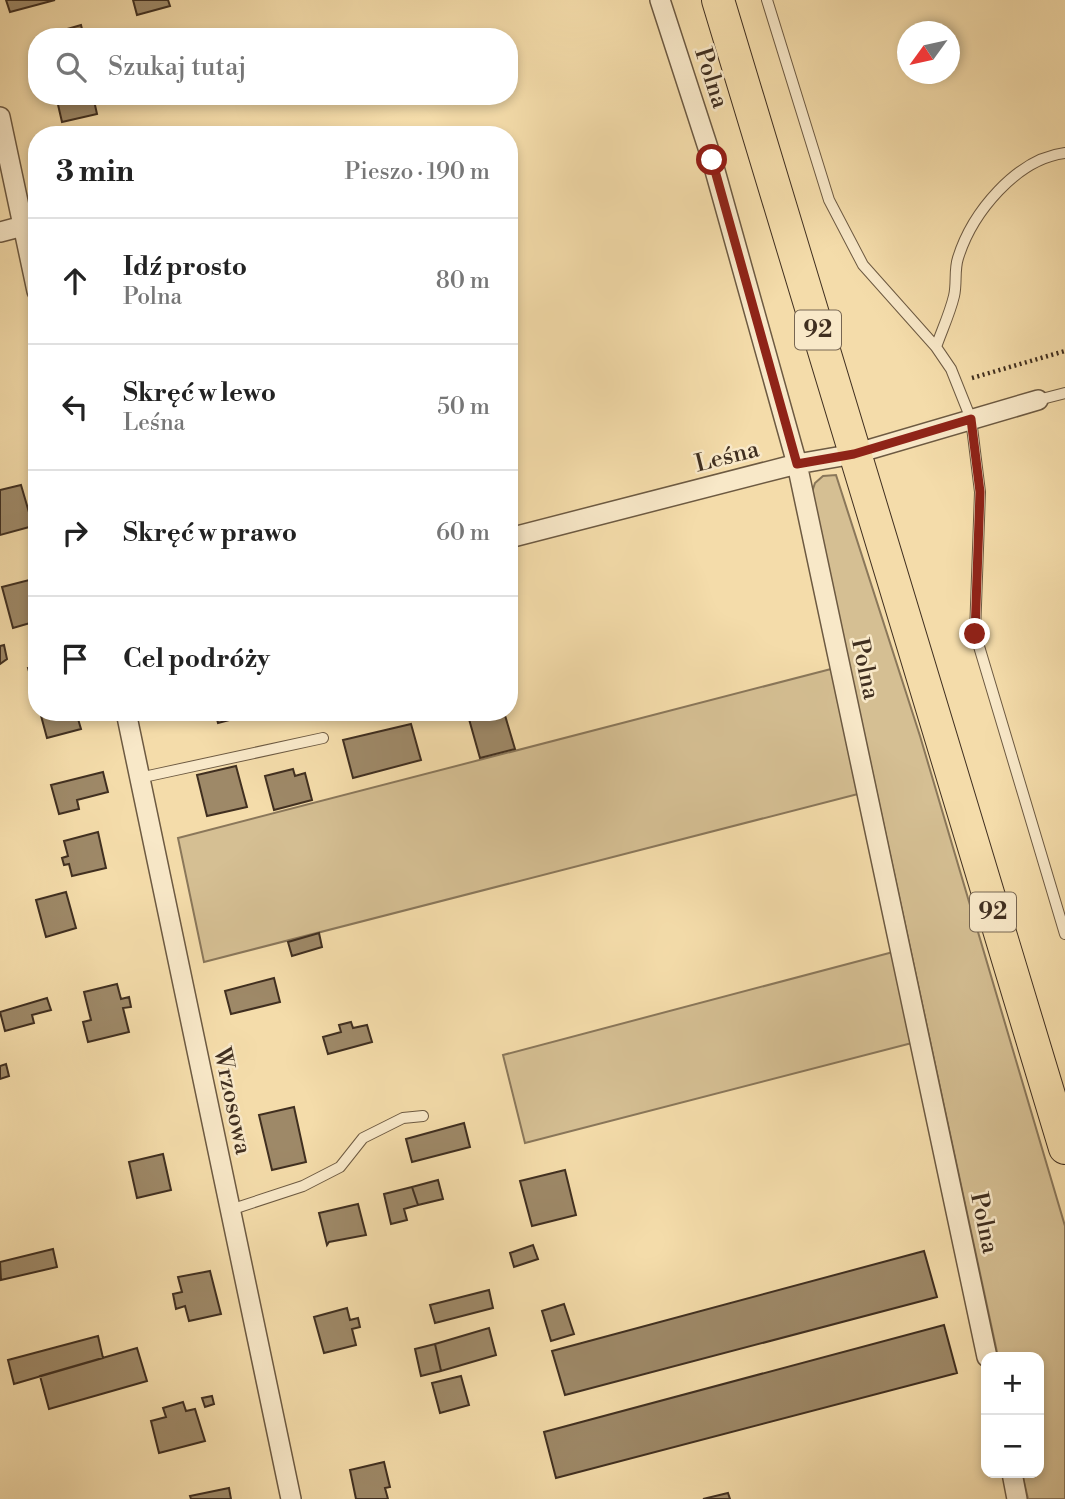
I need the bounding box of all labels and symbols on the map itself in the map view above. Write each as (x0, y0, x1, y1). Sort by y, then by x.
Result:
north arrow (897, 21, 960, 84)
street label: Polna (687, 44, 735, 113)
route start (696, 144, 727, 175)
road number: 92 (795, 310, 841, 350)
street label: Leśna (692, 434, 763, 479)
route end (959, 618, 990, 649)
street label: Polna (844, 636, 886, 703)
road number: 92 (970, 892, 1016, 931)
street label: Wrzosowa (206, 1044, 258, 1158)
street label: Polna (963, 1190, 1005, 1257)

